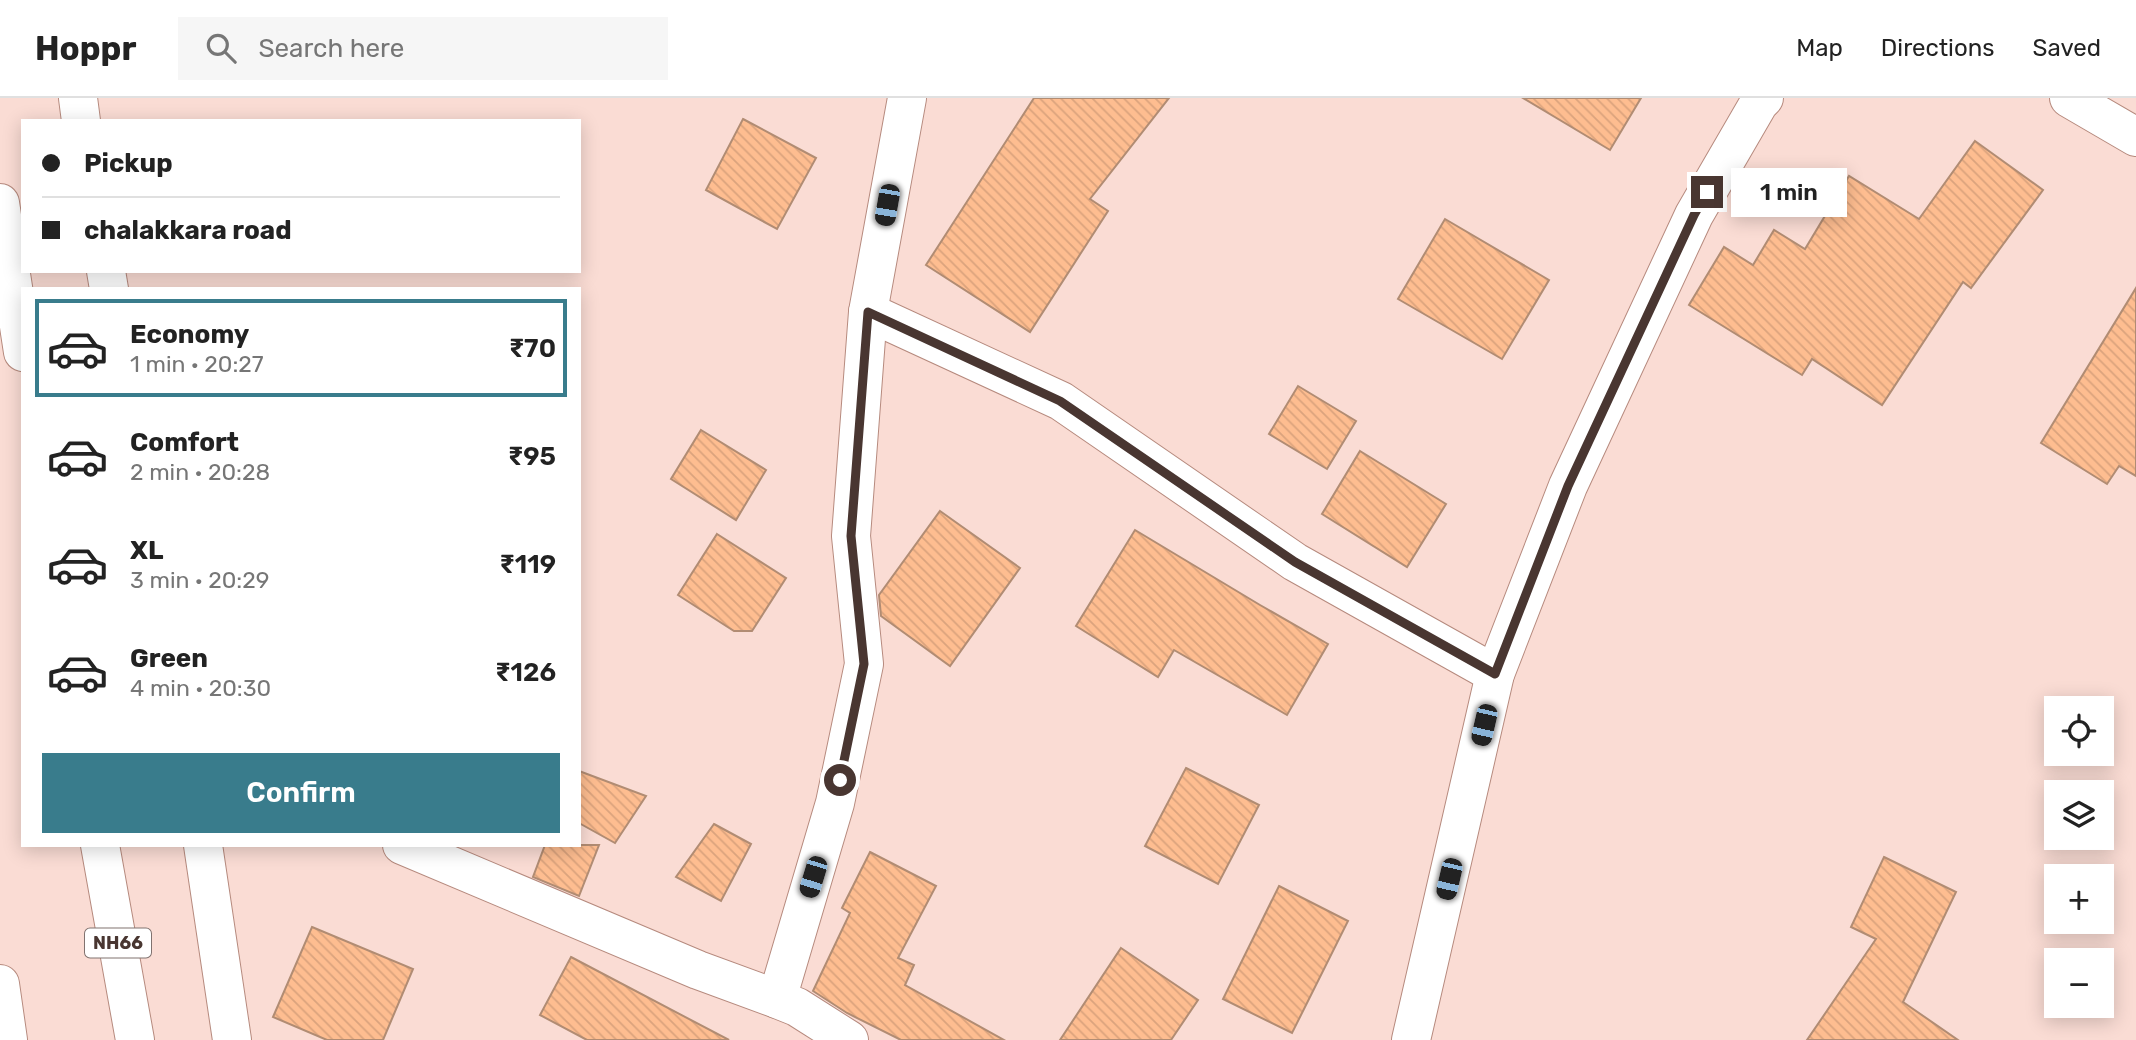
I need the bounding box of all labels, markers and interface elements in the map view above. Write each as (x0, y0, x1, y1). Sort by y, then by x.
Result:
search box (178, 17, 668, 80)
text: Hoppr (35, 29, 136, 68)
icon: search (202, 29, 240, 67)
text: Search here (258, 33, 404, 64)
text: Map (1796, 34, 1843, 62)
text: Directions (1881, 34, 1994, 62)
text: Saved (2032, 34, 2101, 62)
text: Pickup (84, 148, 173, 179)
callout: 1 min (1732, 168, 1847, 217)
route end (1691, 176, 1723, 208)
text: 1 min (1760, 178, 1818, 206)
car (874, 182, 901, 228)
text: chalakkara road (84, 215, 292, 246)
icon: car (46, 317, 109, 380)
text: Economy (130, 319, 249, 350)
text: ₹70 (509, 333, 556, 364)
text: 1 min · 20:27 (130, 350, 264, 378)
icon: car (46, 425, 109, 488)
text: Comfort (130, 427, 239, 458)
text: ₹95 (508, 441, 556, 472)
text: 2 min · 20:28 (130, 458, 270, 486)
icon: car (46, 533, 109, 596)
text: XL (130, 535, 163, 566)
text: ₹119 (499, 549, 556, 580)
text: 3 min · 20:29 (130, 566, 269, 594)
icon: car (46, 641, 109, 704)
text: Green (130, 643, 208, 674)
text: ₹126 (495, 657, 556, 688)
text: 4 min · 20:30 (130, 674, 271, 702)
map controls (2044, 696, 2114, 1018)
button: locate (2044, 696, 2114, 766)
car (1470, 702, 1499, 748)
button: Confirm (42, 753, 560, 833)
route start (824, 764, 856, 796)
button: layers (2044, 780, 2114, 850)
car (797, 854, 830, 900)
car (1435, 856, 1464, 902)
button: + (2044, 864, 2114, 934)
road number: NH66 (85, 928, 151, 958)
button: − (2044, 948, 2114, 1018)

